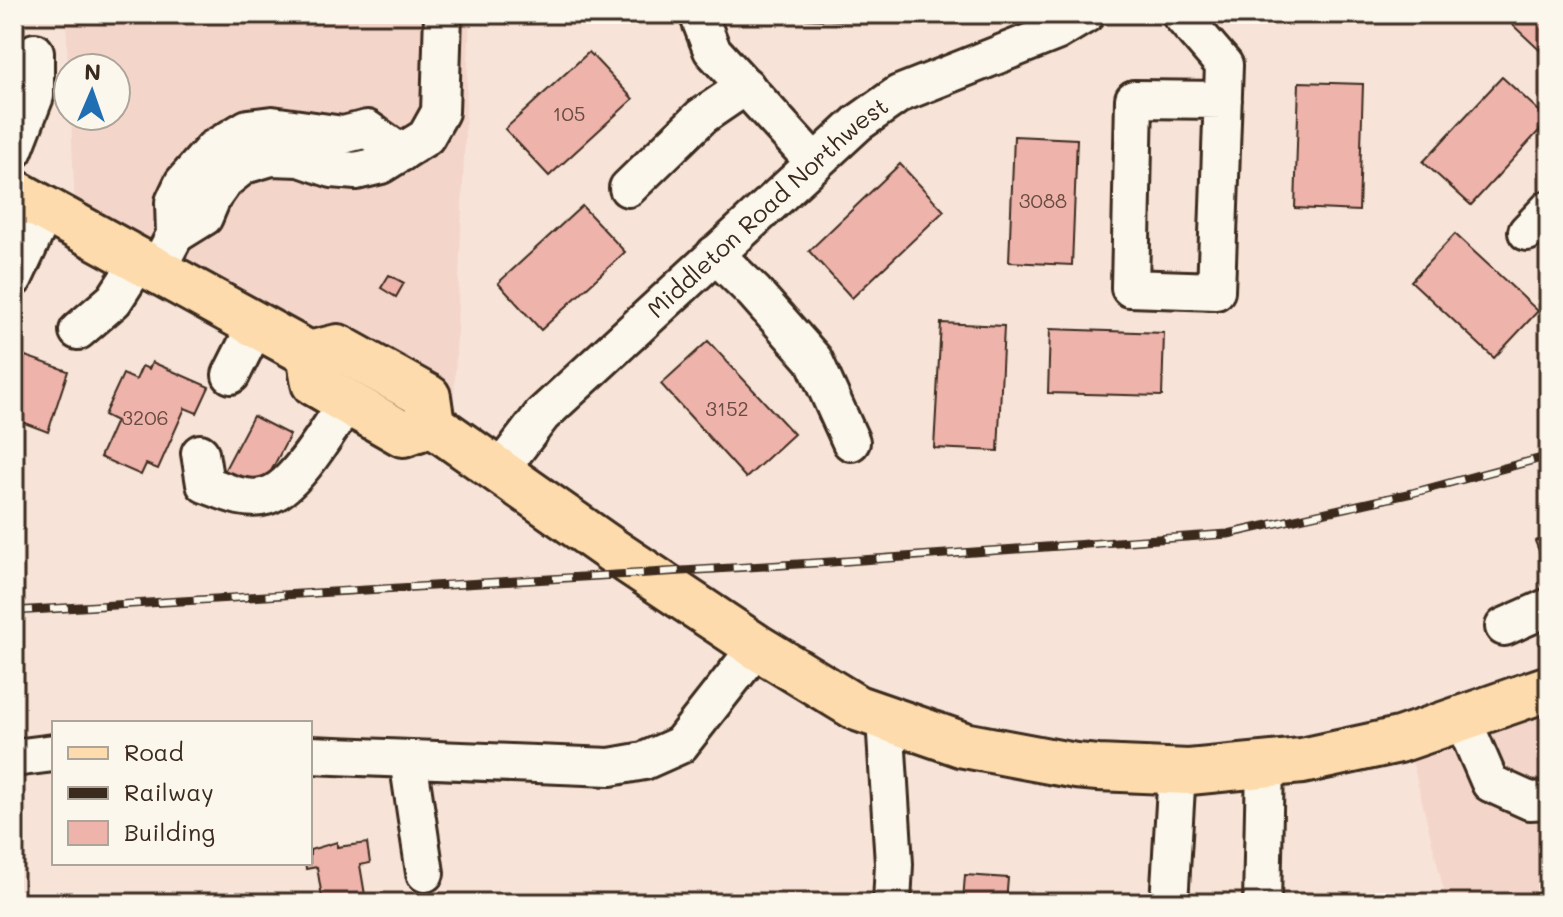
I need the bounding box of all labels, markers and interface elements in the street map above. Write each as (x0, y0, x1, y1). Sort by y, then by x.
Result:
north arrow (52, 52, 132, 132)
text: N (84, 57, 102, 86)
street label: Middleton Road Northwest (640, 89, 894, 324)
house number: 105 (553, 100, 585, 126)
house number: 3088 (1019, 187, 1067, 213)
house number: 3152 (705, 395, 749, 421)
house number: 3206 (121, 404, 169, 430)
legend (52, 721, 312, 865)
text: Road (124, 736, 184, 767)
text: Railway (124, 776, 214, 807)
text: Building (124, 816, 215, 847)

